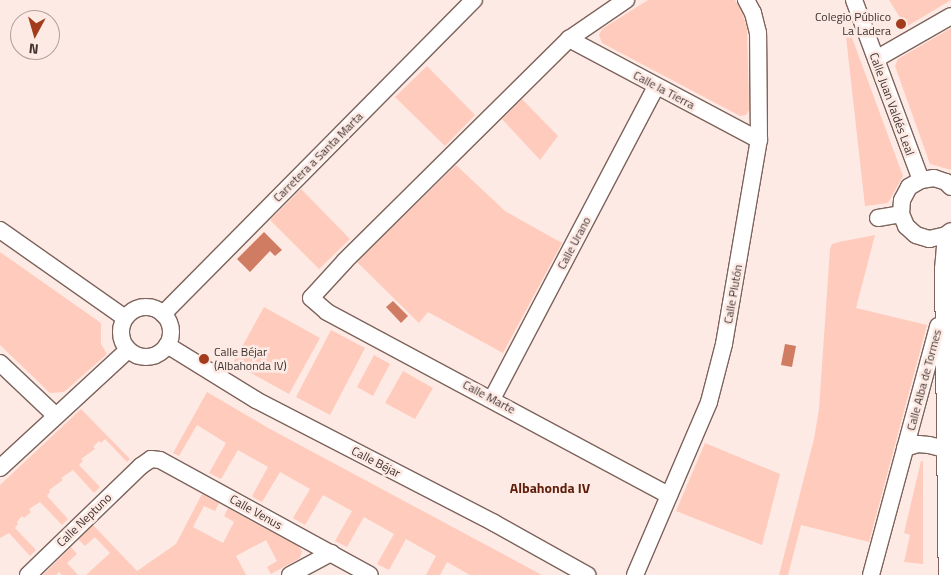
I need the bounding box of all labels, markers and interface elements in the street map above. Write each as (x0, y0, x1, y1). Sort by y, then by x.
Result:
north arrow (10, 10, 60, 60)
place label: Colegio Público La Ladera (815, 10, 891, 38)
marker: Colegio Público La Ladera (895, 18, 907, 30)
text: N (28, 38, 39, 60)
street label: Calle Juan Valdés Leal (867, 51, 917, 157)
street label: Calle la Tierra (631, 68, 697, 112)
street label: Carretera a Santa Marta (270, 109, 366, 205)
street label: Calle Urano (554, 214, 594, 272)
street label: Calle Plutón (721, 263, 745, 325)
street label: Calle Alba de Tormes (904, 328, 944, 432)
place label: Calle Béjar (Albahonda IV) (214, 345, 287, 373)
marker: Calle Béjar (Albahonda IV) (198, 353, 210, 365)
street label: Calle Marte (460, 377, 518, 417)
street label: Calle Béjar (349, 444, 403, 480)
district label: Albahonda IV (510, 480, 590, 496)
street label: Calle Neptuno (54, 490, 114, 550)
street label: Calle Venus (227, 492, 285, 532)

